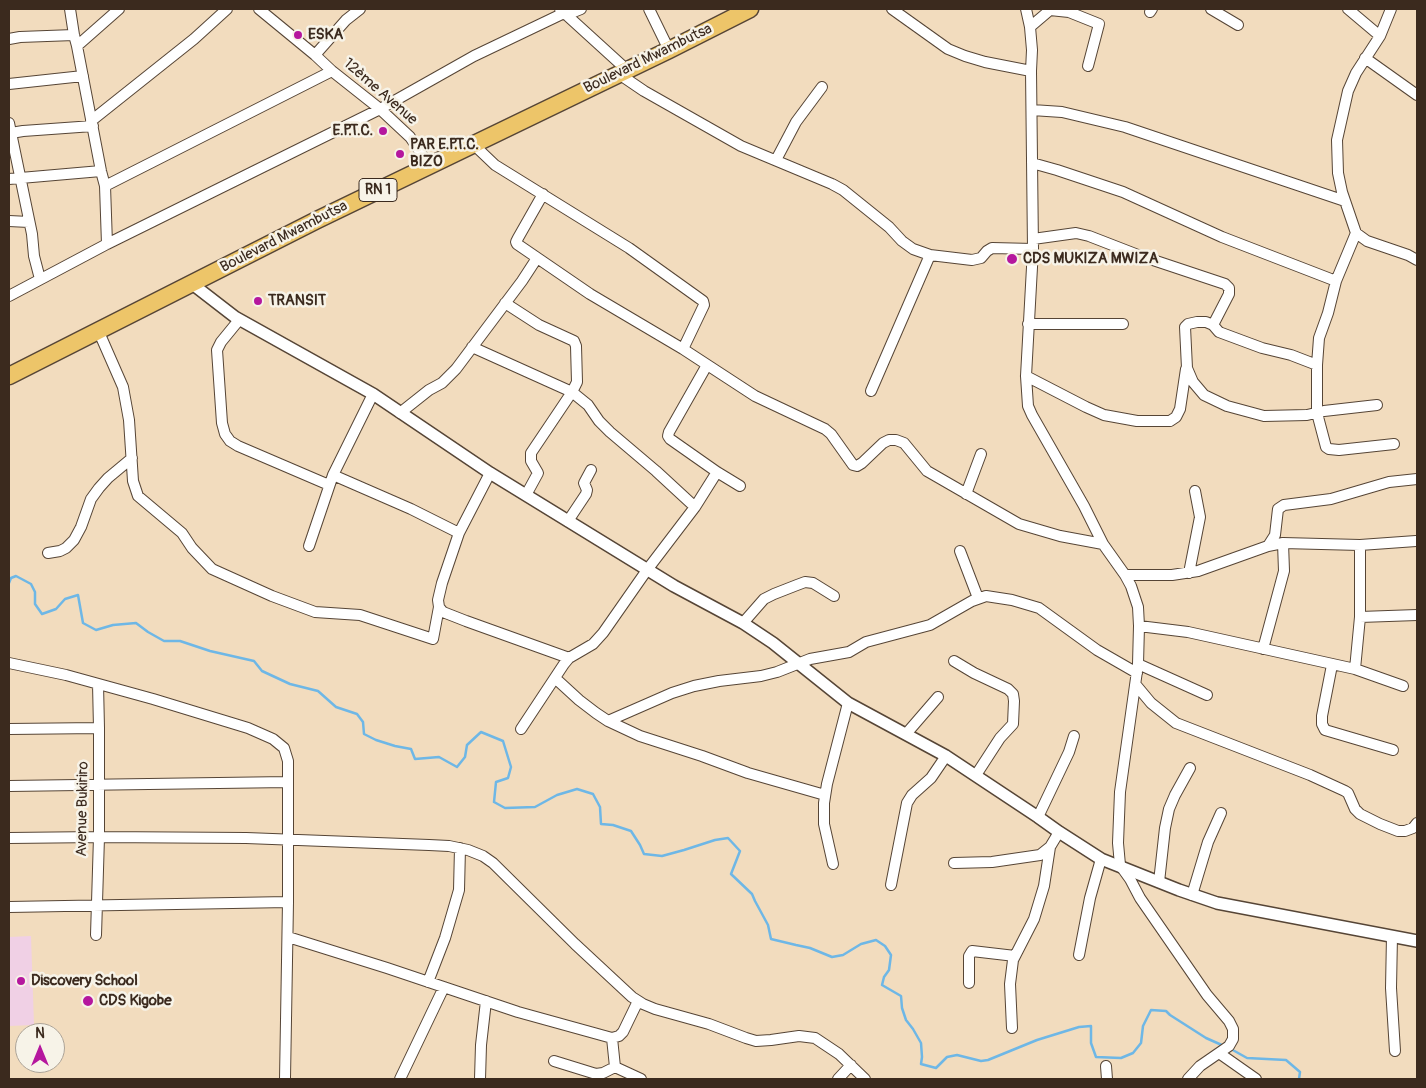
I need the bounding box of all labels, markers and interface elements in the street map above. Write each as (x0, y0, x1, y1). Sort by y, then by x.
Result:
street label: Boulevard Mwambutsa (581, 20, 715, 98)
place label: ESKA (308, 26, 343, 44)
marker: ESKA (292, 29, 304, 41)
street label: 12ème Avenue (339, 55, 421, 129)
place label: E.P.T.C. (333, 122, 373, 140)
marker: E.P.T.C. (377, 125, 389, 137)
place label: PAR E.P.T.C. BIZO (410, 136, 479, 171)
marker: PAR E.P.T.C. BIZO (394, 148, 406, 160)
road number: RN 1 (359, 178, 397, 202)
street label: Boulevard Mwambutsa (217, 197, 351, 277)
place label: CDS MUKIZA MWIZA (1023, 250, 1158, 268)
marker: CDS MUKIZA MWIZA (1005, 252, 1019, 266)
place label: TRANSIT (268, 292, 326, 310)
marker: TRANSIT (252, 295, 264, 307)
street label: Avenue Bukiriro (73, 761, 93, 857)
place label: Discovery School (31, 972, 138, 990)
marker: Discovery School (15, 975, 27, 987)
place label: CDS Kigobe (99, 992, 172, 1010)
marker: CDS Kigobe (81, 994, 95, 1008)
north arrow (15, 1023, 65, 1073)
text: N (35, 1025, 45, 1042)

